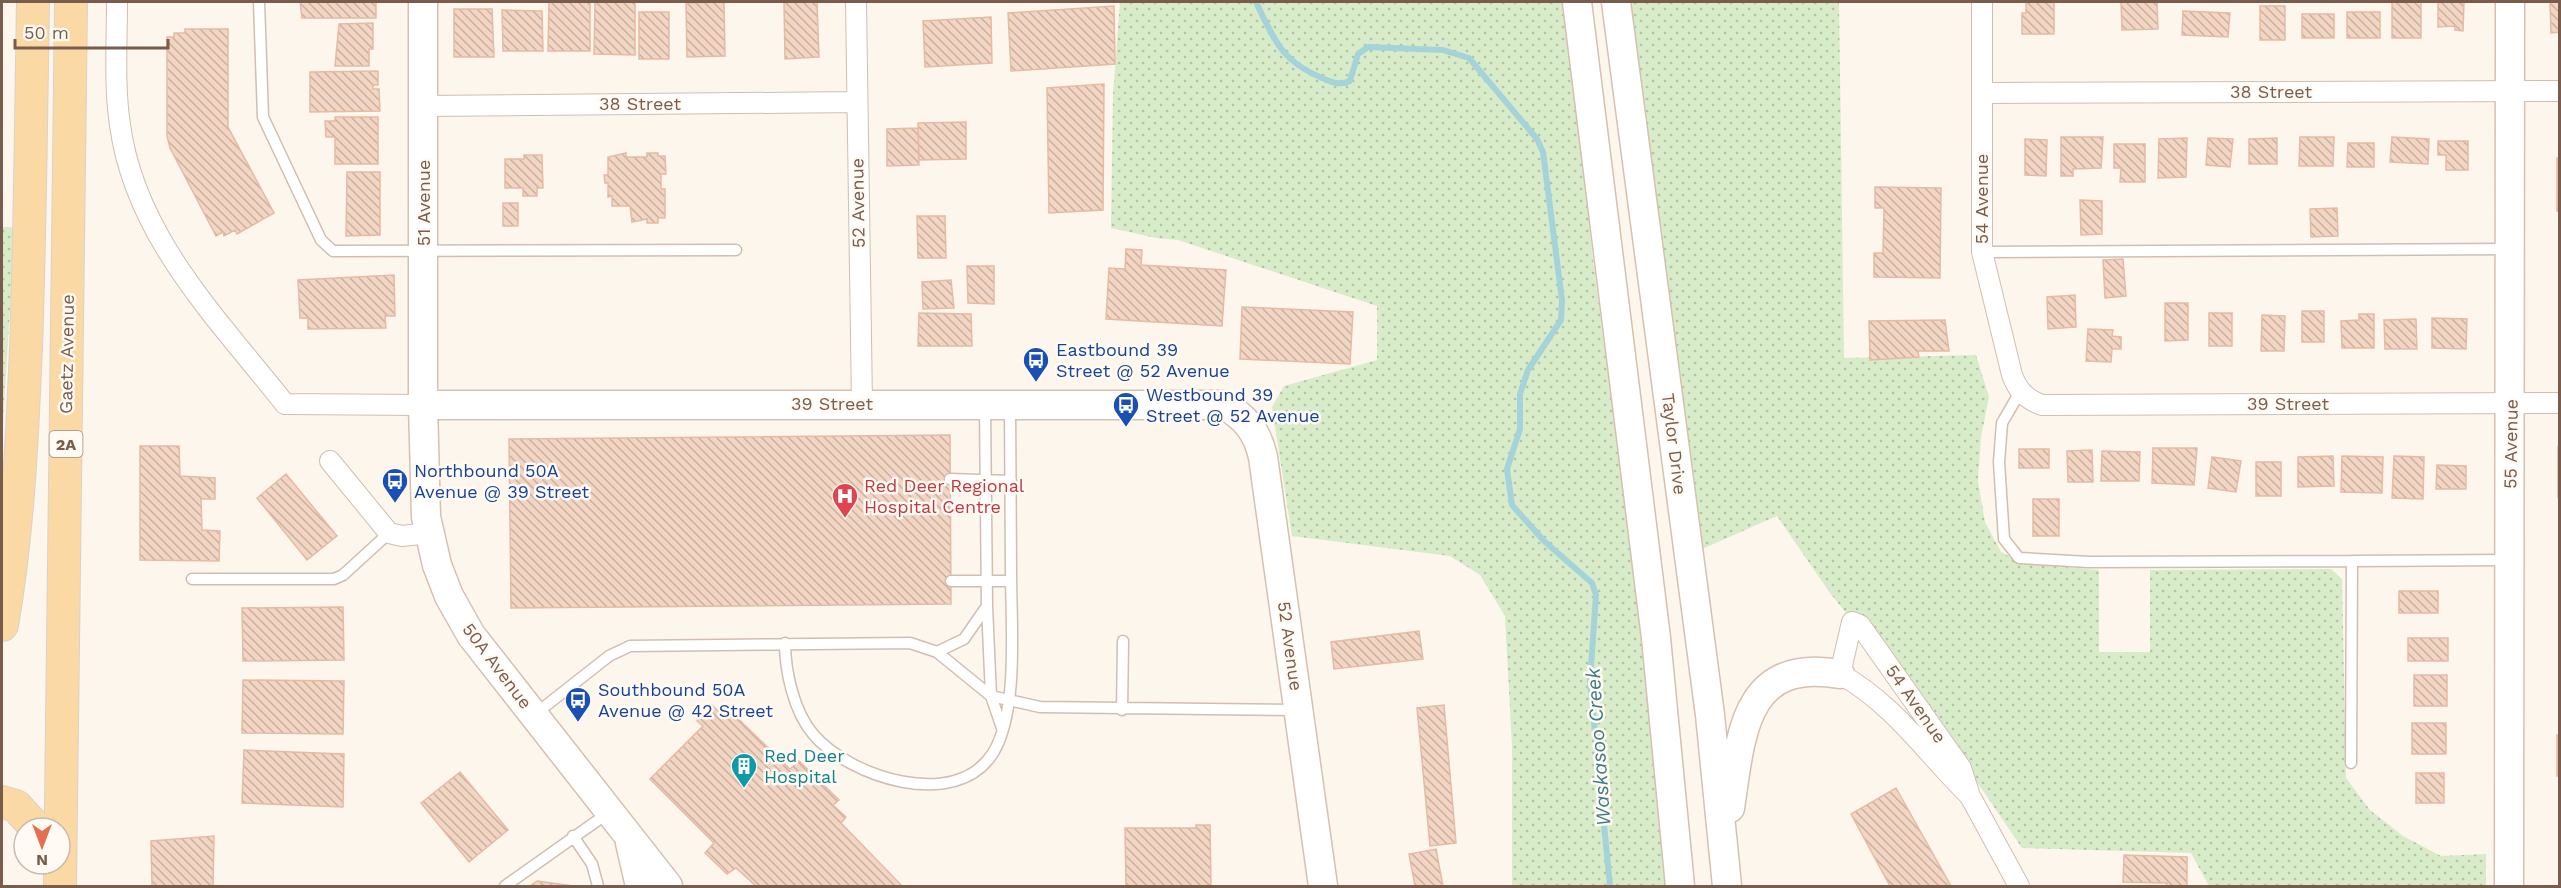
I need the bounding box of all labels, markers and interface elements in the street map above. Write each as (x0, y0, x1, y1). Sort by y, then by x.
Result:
scale bar (15, 12, 168, 50)
text: 50 m (24, 22, 69, 43)
street label: 38 Street (2230, 81, 2312, 102)
street label: 38 Street (599, 93, 681, 114)
street label: 54 Avenue (1971, 154, 1992, 244)
street label: 52 Avenue (846, 158, 869, 248)
street label: 51 Avenue (413, 160, 434, 246)
street label: Gaetz Avenue (55, 294, 78, 414)
place label: Eastbound 39 Street @ 52 Avenue (1056, 339, 1230, 381)
bus stop icon: Eastbound 39 Street @ 52 Avenue (1021, 345, 1051, 383)
place label: Westbound 39 Street @ 52 Avenue (1146, 384, 1320, 426)
bus stop icon: Westbound 39 Street @ 52 Avenue (1111, 390, 1141, 428)
street label: Taylor Drive (1658, 392, 1691, 496)
street label: 39 Street (791, 393, 873, 414)
street label: 39 Street (2247, 393, 2329, 414)
street label: 55 Avenue (2499, 399, 2522, 489)
road number: 2A (50, 431, 82, 457)
place label: Northbound 50A Avenue @ 39 Street (414, 460, 590, 502)
bus stop icon: Northbound 50A Avenue @ 39 Street (380, 466, 410, 504)
place label: Red Deer Regional Hospital Centre (864, 475, 1025, 517)
hospital icon: Red Deer Regional Hospital Centre (830, 481, 860, 519)
street label: 52 Avenue (1274, 600, 1307, 692)
street label: 50A Avenue (458, 619, 536, 713)
street label: 54 Avenue (1882, 661, 1951, 747)
water label: Waskasoo Creek (1580, 666, 1616, 827)
place label: Southbound 50A Avenue @ 42 Street (598, 679, 773, 721)
bus stop icon: Southbound 50A Avenue @ 42 Street (563, 685, 593, 723)
place label: Red Deer Hospital (764, 745, 845, 787)
building icon: Red Deer Hospital (729, 751, 759, 789)
north arrow (12, 816, 72, 876)
text: N (36, 851, 48, 870)

